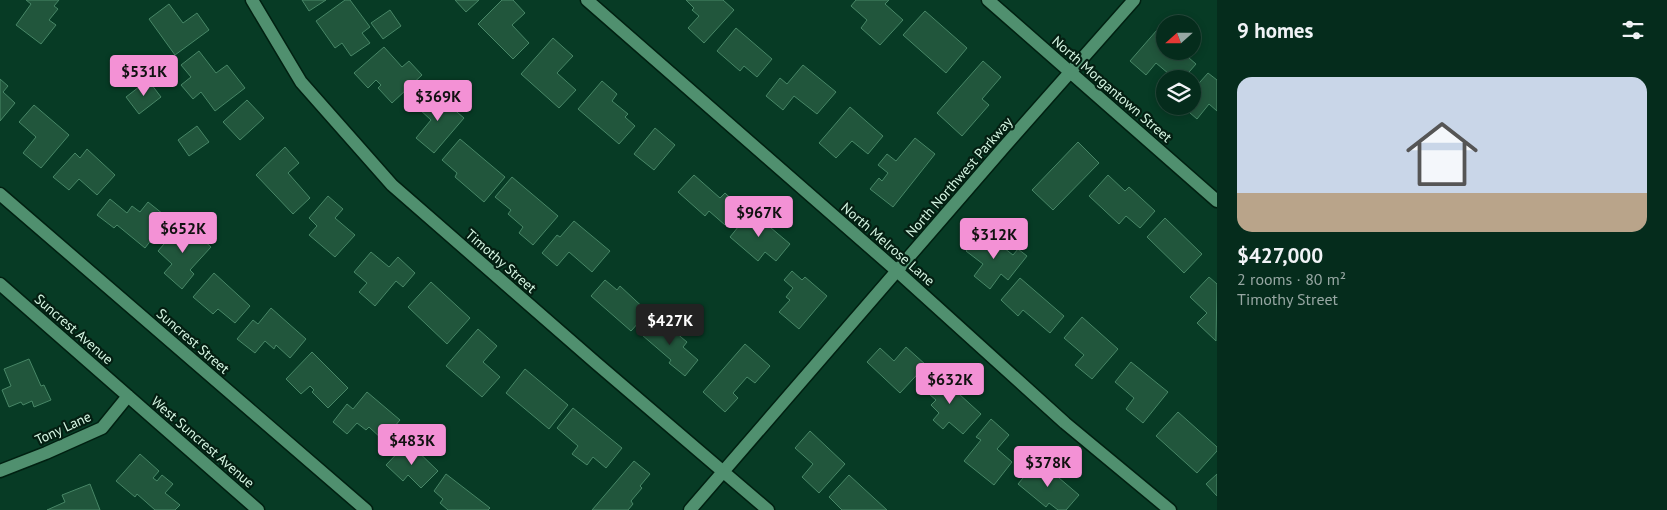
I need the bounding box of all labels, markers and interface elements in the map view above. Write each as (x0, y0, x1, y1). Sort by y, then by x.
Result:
north arrow (1156, 15, 1201, 60)
map controls (1156, 15, 1201, 115)
icon: filters (1619, 16, 1647, 44)
text: 9 homes (1237, 17, 1313, 44)
street label: North Morgantown Street (1048, 32, 1176, 146)
pin: $531K (109, 54, 179, 97)
text: $531K (121, 61, 167, 81)
button: layers (1156, 70, 1201, 115)
pin: $369K (403, 80, 473, 122)
text: $369K (415, 86, 461, 106)
icon: home (1397, 109, 1487, 199)
street label: North Northwest Parkway (902, 113, 1017, 241)
pin: $967K (724, 196, 794, 238)
street label: North Melrose Lane (837, 198, 939, 290)
text: $967K (736, 202, 782, 222)
pin: $652K (148, 212, 218, 254)
text: $652K (160, 218, 206, 238)
pin: $312K (959, 218, 1029, 260)
text: $312K (971, 224, 1017, 244)
street label: Timothy Street (462, 225, 540, 297)
text: $427,000 (1237, 242, 1323, 269)
text: 2 rooms · 80 m² (1237, 269, 1346, 289)
text: Timothy Street (1237, 289, 1338, 309)
street label: Suncrest Avenue (31, 290, 117, 368)
street label: Suncrest Street (153, 304, 233, 378)
pin: $427K (635, 304, 705, 346)
text: $427K (647, 310, 693, 330)
pin: $632K (915, 362, 985, 405)
text: $632K (927, 369, 973, 389)
street label: West Suncrest Avenue (148, 392, 258, 492)
street label: Tony Lane (32, 407, 94, 449)
pin: $483K (377, 424, 447, 466)
text: $483K (389, 430, 435, 450)
pin: $378K (1013, 446, 1083, 488)
text: $378K (1025, 452, 1071, 472)

